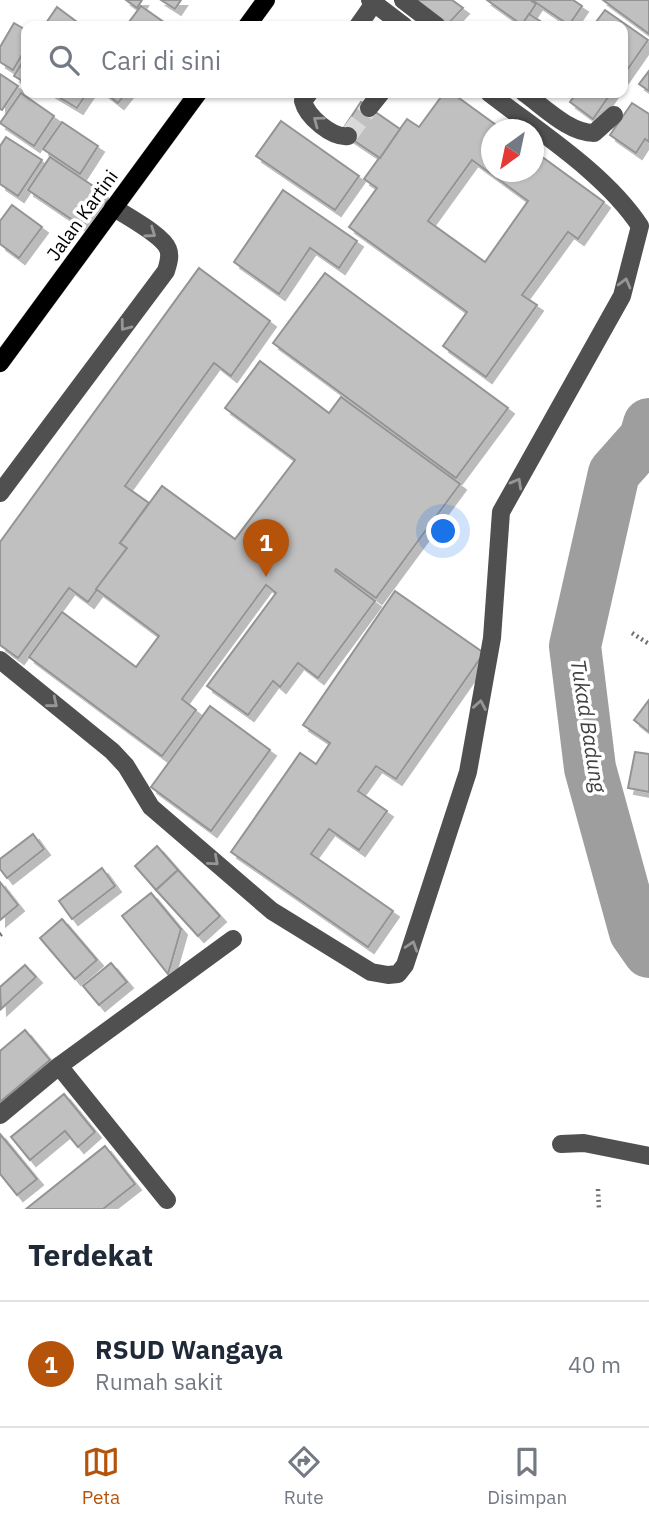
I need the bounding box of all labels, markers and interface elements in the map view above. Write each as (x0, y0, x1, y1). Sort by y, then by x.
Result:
search box (21, 21, 628, 98)
icon: search (45, 41, 83, 79)
text: Cari di sini (101, 43, 221, 77)
one-way arrow (313, 116, 326, 129)
north arrow (481, 119, 544, 182)
street label: Jalan Kartini (41, 165, 123, 265)
one-way arrow (144, 225, 157, 238)
one-way arrow (617, 278, 631, 290)
one-way arrow (121, 318, 133, 331)
one-way arrow (509, 477, 522, 490)
your location (426, 514, 460, 548)
pin: 1 (243, 519, 289, 577)
water label: Tukad Badung (565, 657, 614, 796)
one-way arrow (44, 695, 57, 707)
one-way arrow (472, 699, 487, 711)
one-way arrow (206, 853, 219, 865)
one-way arrow (403, 940, 418, 952)
text: Terdekat (28, 1235, 153, 1274)
text: RSUD Wangaya (95, 1332, 283, 1366)
text: 1 (44, 1349, 58, 1379)
text: 40 m (568, 1349, 621, 1379)
text: Rumah sakit (95, 1366, 223, 1396)
tab: Peta (82, 1443, 120, 1509)
tab: Rute (284, 1443, 324, 1509)
tab: Disimpan (487, 1443, 567, 1509)

